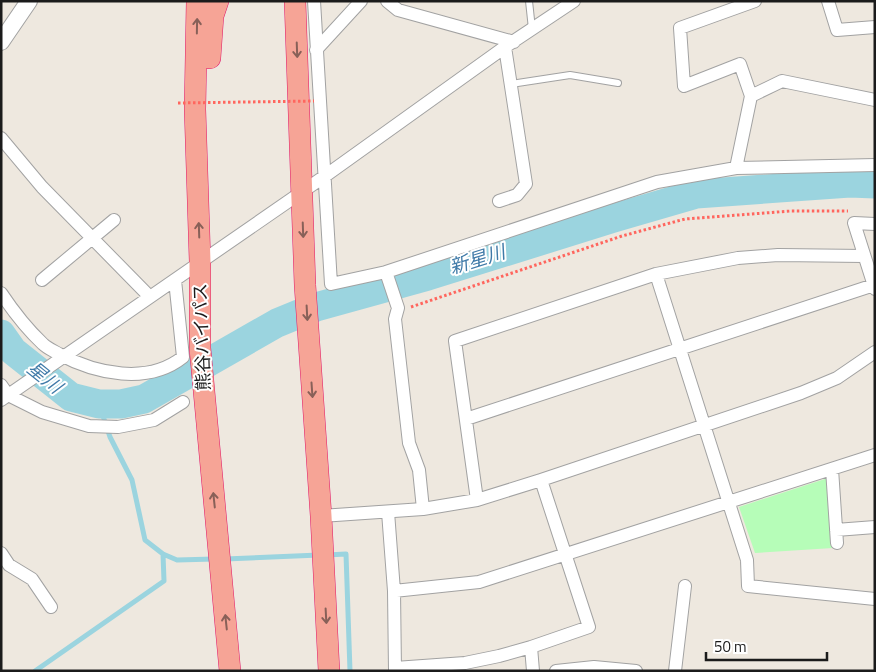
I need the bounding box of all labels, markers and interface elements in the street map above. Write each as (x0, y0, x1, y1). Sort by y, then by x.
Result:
one-way arrow (192, 18, 202, 34)
one-way arrow (292, 42, 301, 58)
one-way arrow (195, 222, 204, 238)
one-way arrow (298, 222, 308, 238)
water label: 新星川 (445, 236, 510, 281)
street label: 熊谷バイパス (186, 283, 217, 391)
one-way arrow (302, 305, 311, 321)
water label: 星川 (21, 353, 71, 401)
one-way arrow (307, 382, 317, 398)
one-way arrow (209, 492, 219, 508)
one-way arrow (322, 608, 331, 624)
one-way arrow (221, 615, 230, 631)
scale bar (706, 630, 827, 662)
text: 50 m (714, 635, 747, 658)

